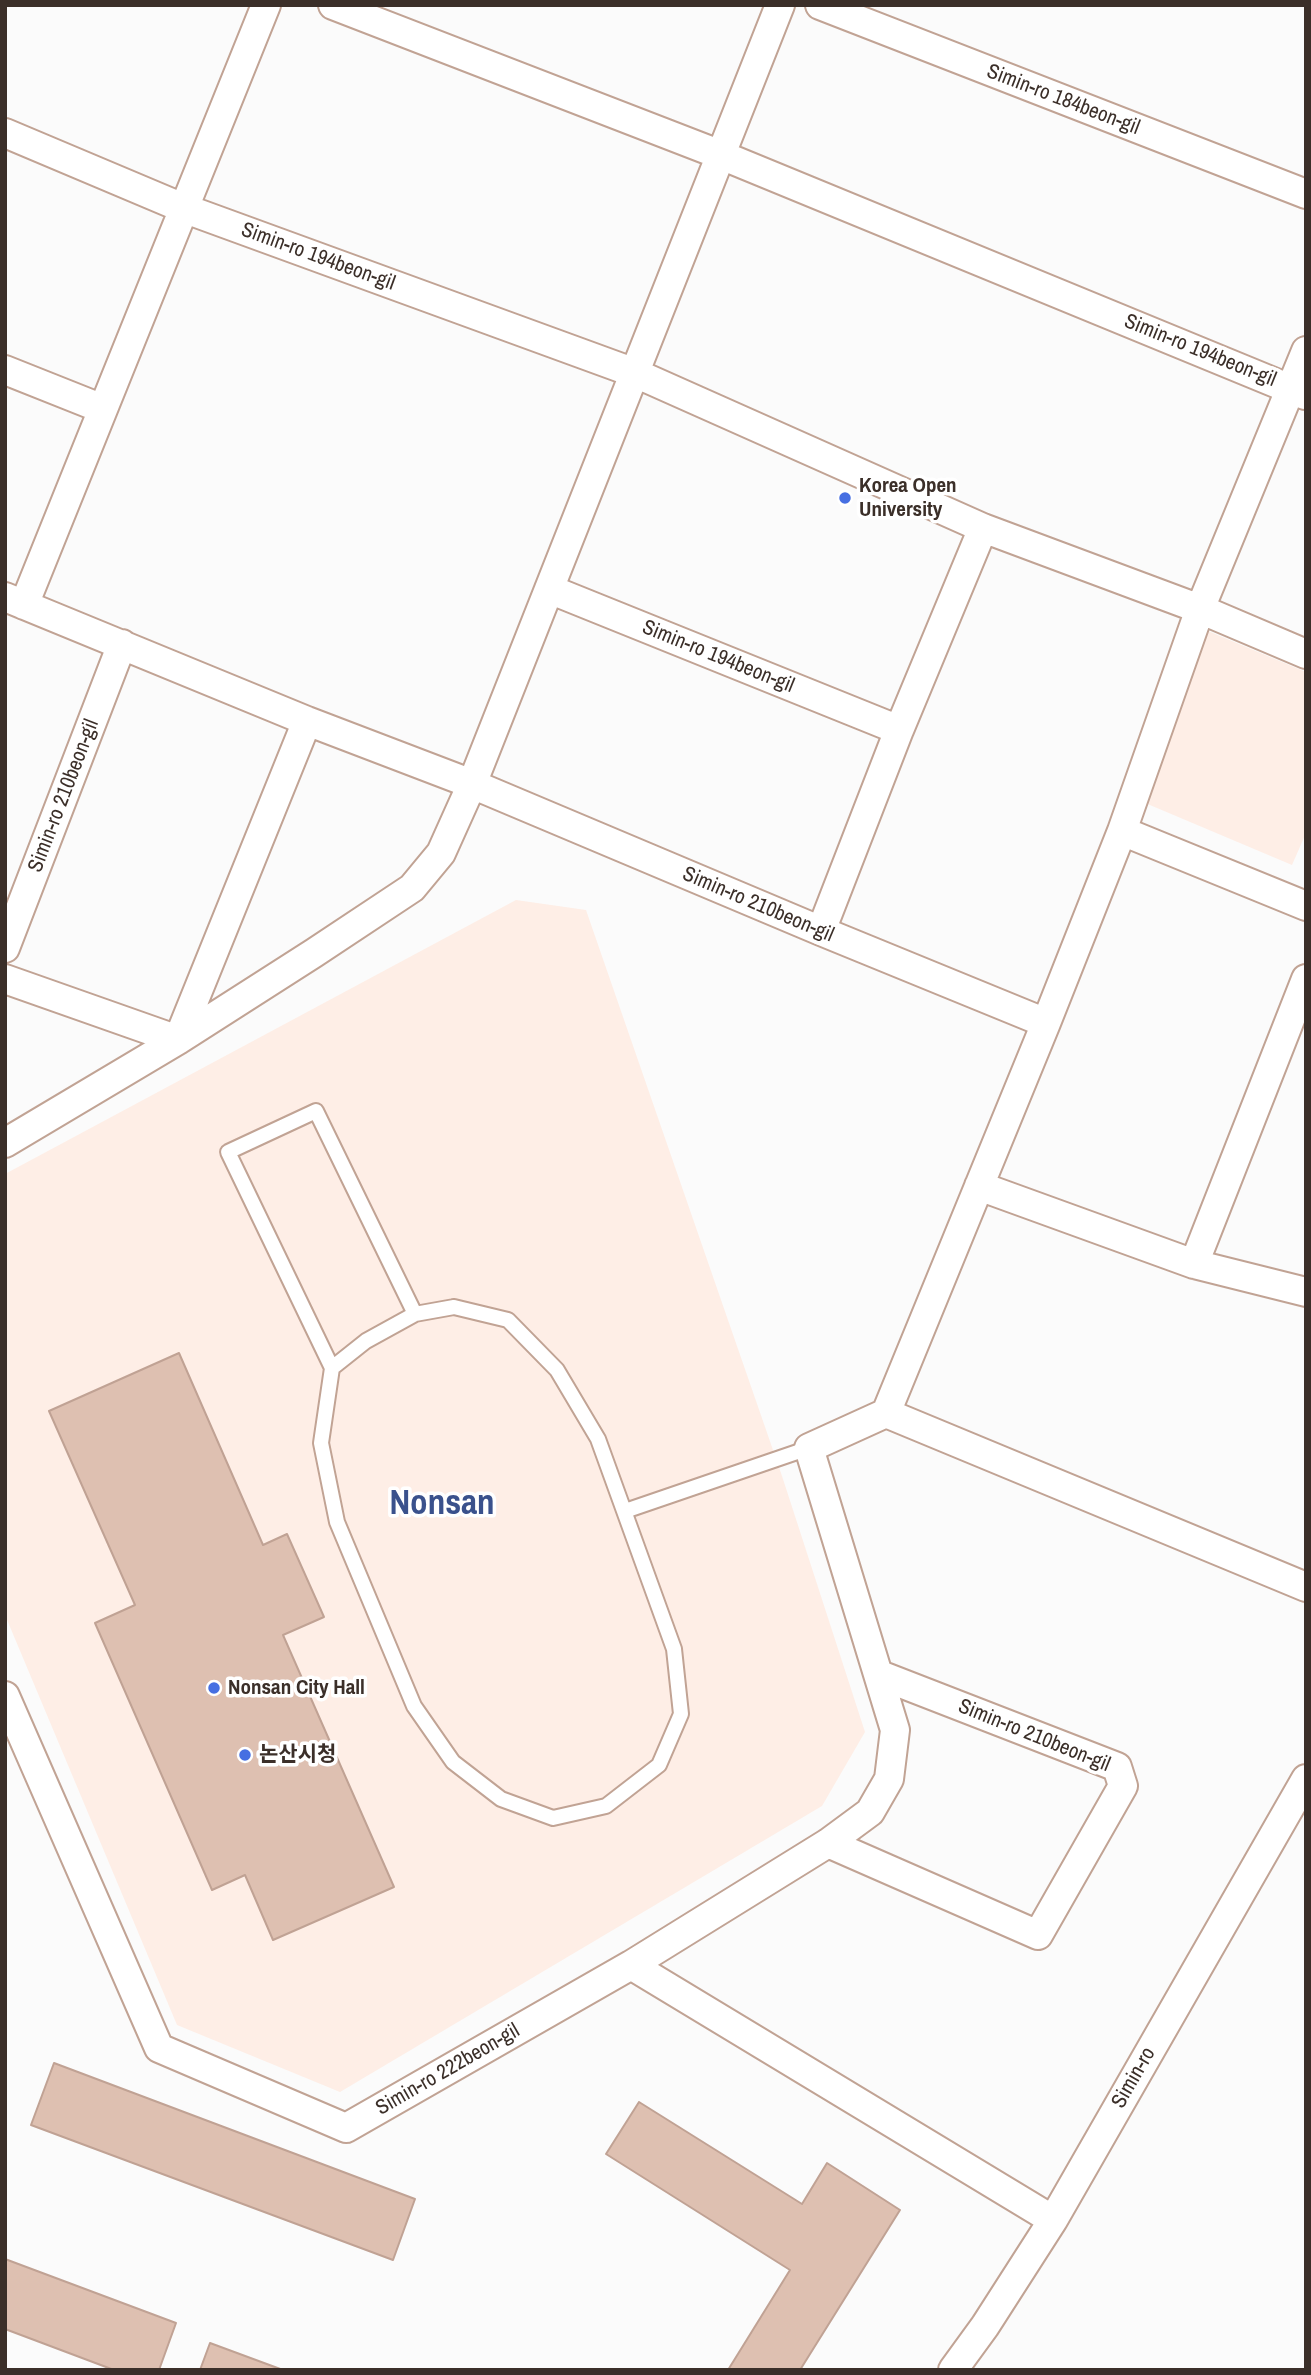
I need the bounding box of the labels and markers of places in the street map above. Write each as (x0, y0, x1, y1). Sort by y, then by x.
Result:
place label: Korea Open University (859, 473, 957, 523)
marker: Korea Open University (837, 490, 853, 506)
place label: Nonsan City Hall (228, 1675, 365, 1701)
marker: Nonsan City Hall (206, 1680, 222, 1696)
place label: 논산시청 (259, 1742, 336, 1768)
marker: 논산시청 (237, 1747, 253, 1763)

